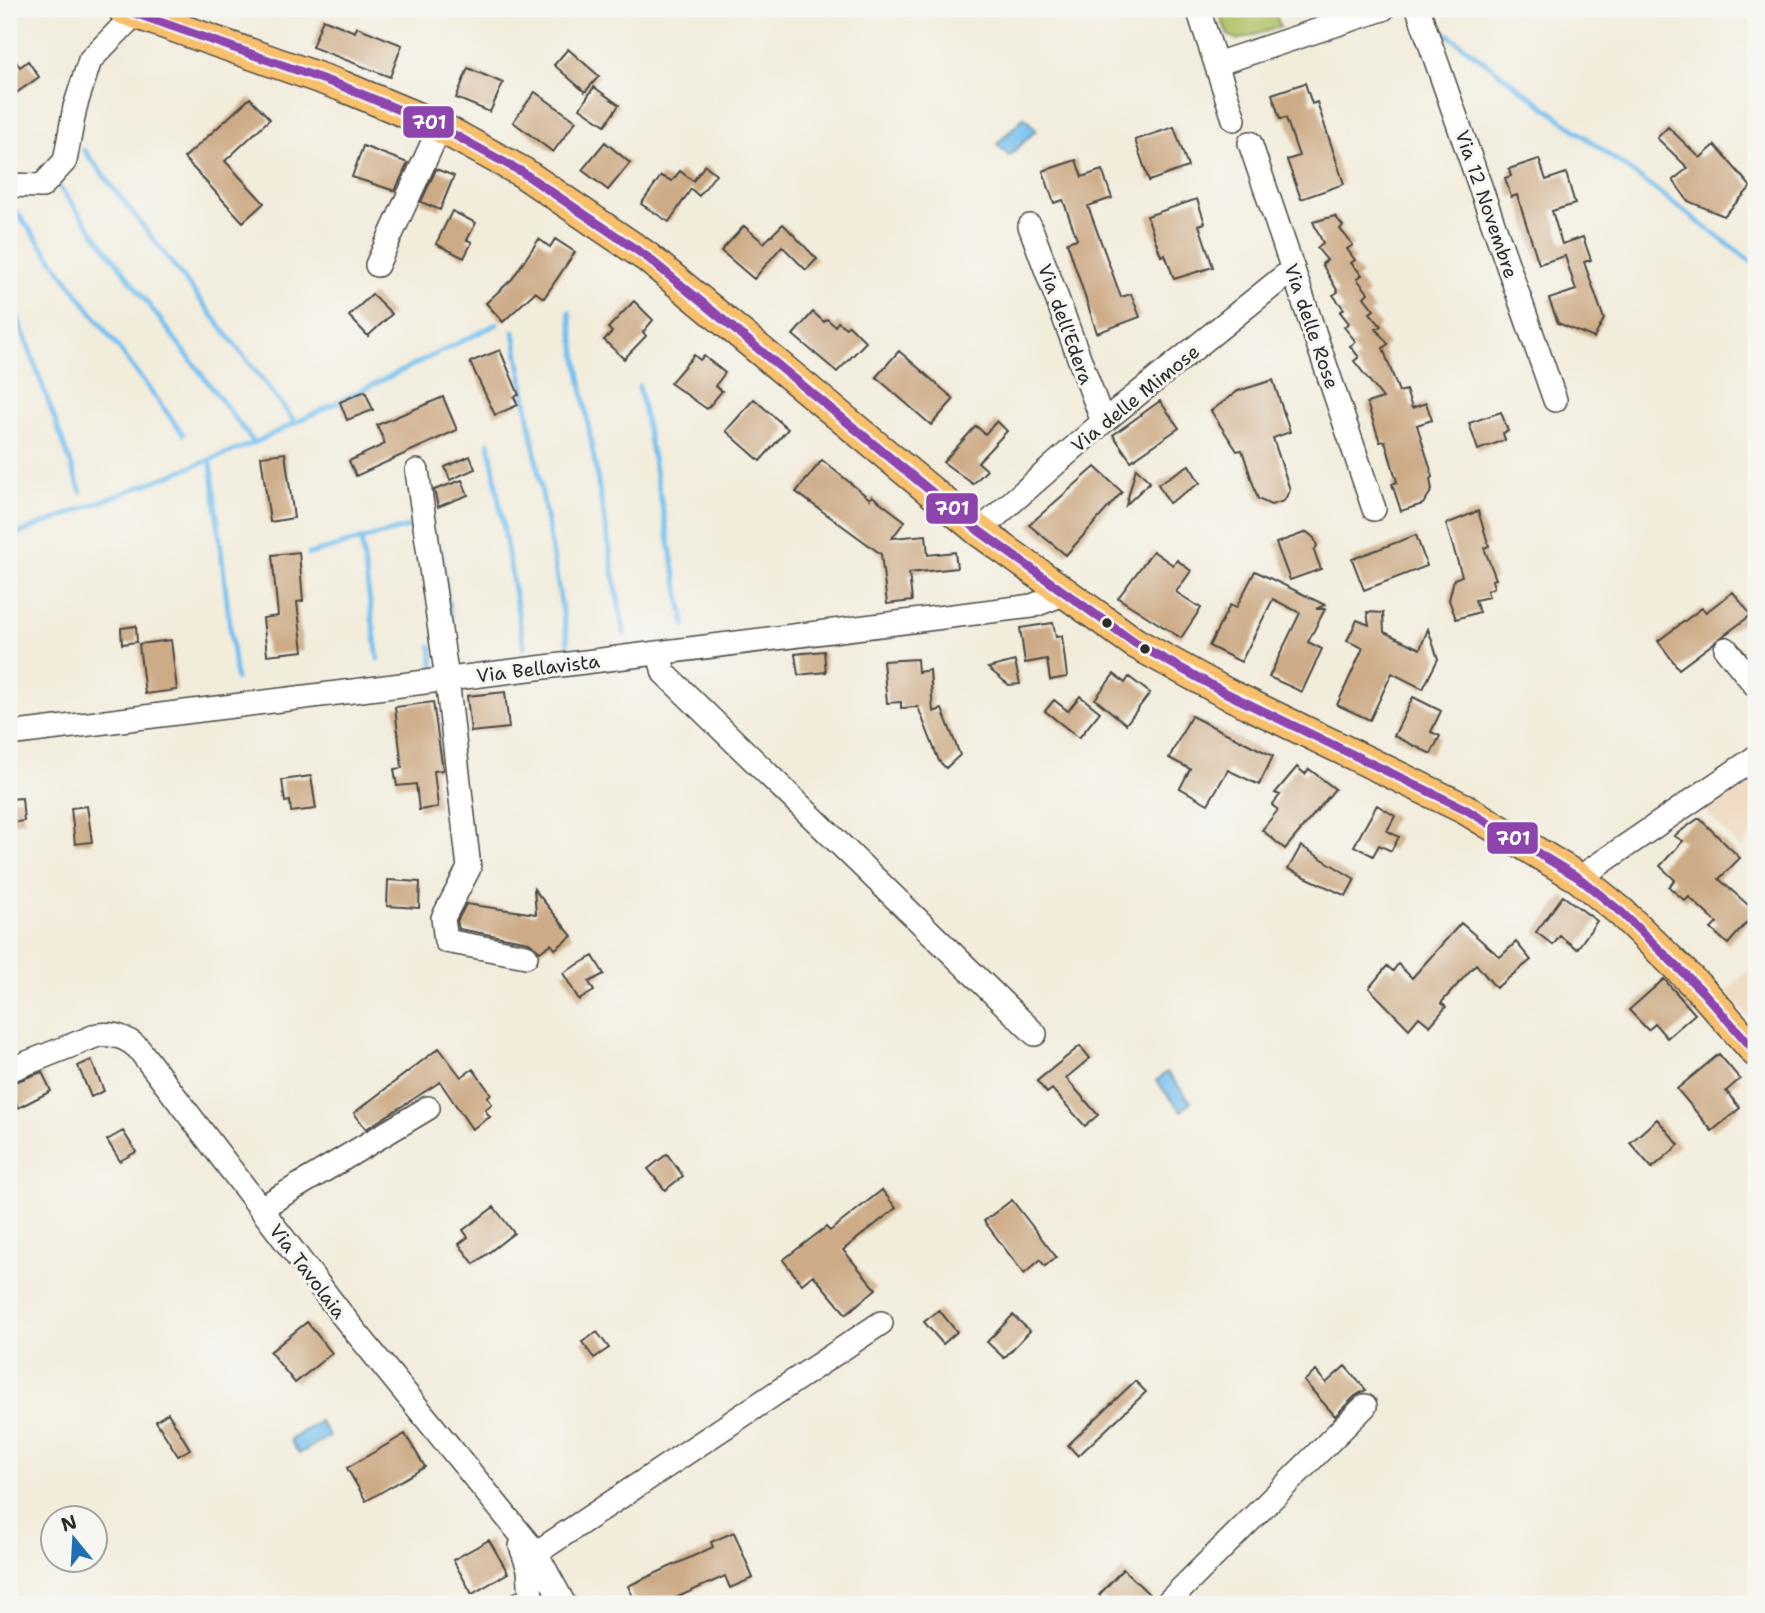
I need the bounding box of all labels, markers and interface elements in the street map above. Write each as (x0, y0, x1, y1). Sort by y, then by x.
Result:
line badge: 701 (402, 105, 455, 139)
text: 701 (412, 110, 446, 135)
street label: Via 12 Novembre (1449, 127, 1524, 282)
street label: Via dell'Edera (1032, 260, 1099, 388)
street label: Via delle Rose (1278, 260, 1345, 392)
street label: Via delle Mimose (1066, 339, 1205, 458)
line badge: 701 (925, 492, 979, 525)
text: 701 (935, 496, 969, 521)
unlabelled marker (1100, 616, 1114, 630)
unlabelled marker (1138, 642, 1152, 656)
street label: Via Bellavista (475, 649, 601, 688)
line badge: 701 (1486, 821, 1539, 855)
text: 701 (1496, 826, 1530, 851)
street label: Via Tavolaia (264, 1219, 352, 1324)
north arrow (38, 1504, 108, 1574)
text: N (58, 1509, 80, 1538)

